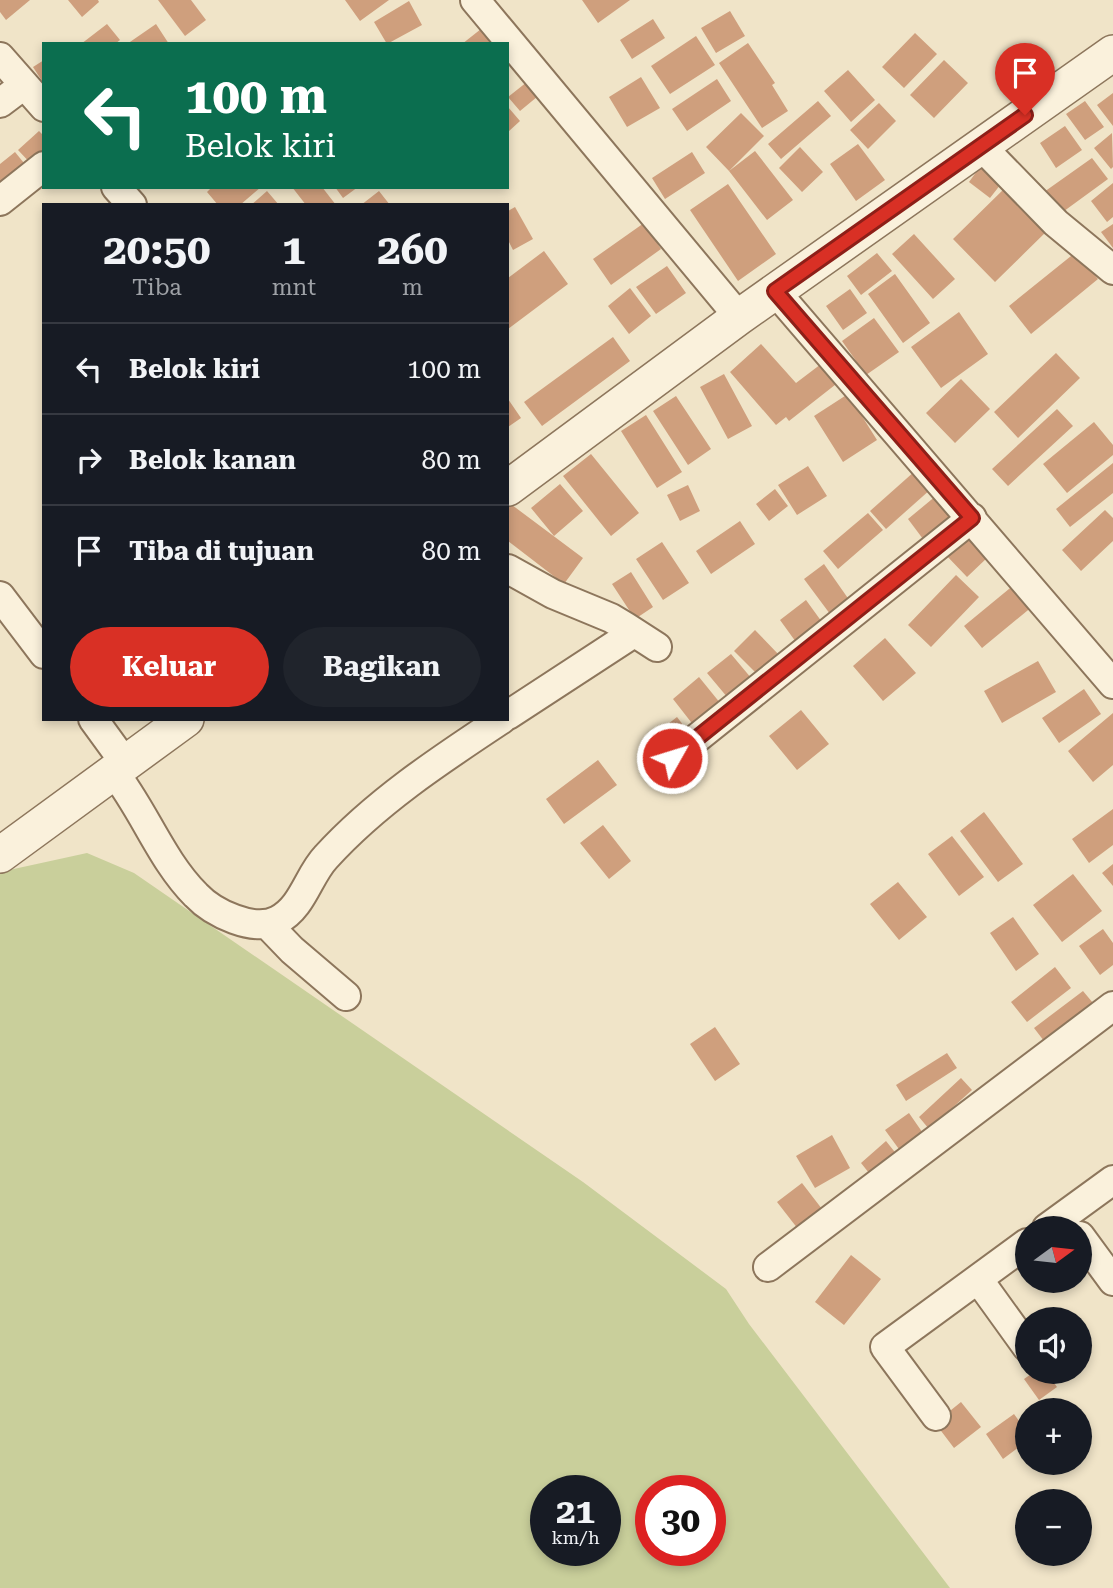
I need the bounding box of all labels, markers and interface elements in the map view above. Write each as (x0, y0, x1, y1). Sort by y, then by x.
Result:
pin (995, 43, 1055, 115)
icon: arrive (1006, 54, 1044, 92)
text: 100 m (185, 68, 327, 125)
icon: left (70, 70, 161, 161)
text: Belok kiri (185, 127, 336, 165)
text: 20:50 (103, 225, 210, 274)
text: 1 (282, 225, 306, 274)
text: 260 (377, 225, 448, 274)
text: Tiba (132, 274, 182, 301)
text: mnt (272, 274, 316, 301)
text: m (402, 274, 423, 301)
icon: left (70, 350, 108, 388)
text: Belok kiri (129, 354, 260, 384)
text: 100 m (407, 354, 481, 384)
icon: right (70, 441, 108, 479)
text: Belok kanan (129, 445, 296, 475)
text: 80 m (422, 445, 481, 475)
icon: arrive (70, 532, 108, 570)
text: Tiba di tujuan (129, 536, 314, 566)
text: 80 m (422, 536, 481, 566)
button: Keluar (70, 627, 269, 707)
button: Bagikan (283, 627, 481, 707)
position arrow (635, 721, 709, 795)
north arrow (1015, 1216, 1092, 1293)
map controls (1015, 1216, 1092, 1566)
button: sound (1015, 1307, 1092, 1384)
button: + (1015, 1398, 1092, 1475)
speed limit sign: 30 (635, 1475, 726, 1566)
button: − (1015, 1489, 1092, 1566)
text: 21 (556, 1491, 595, 1532)
text: km/h (551, 1527, 600, 1548)

